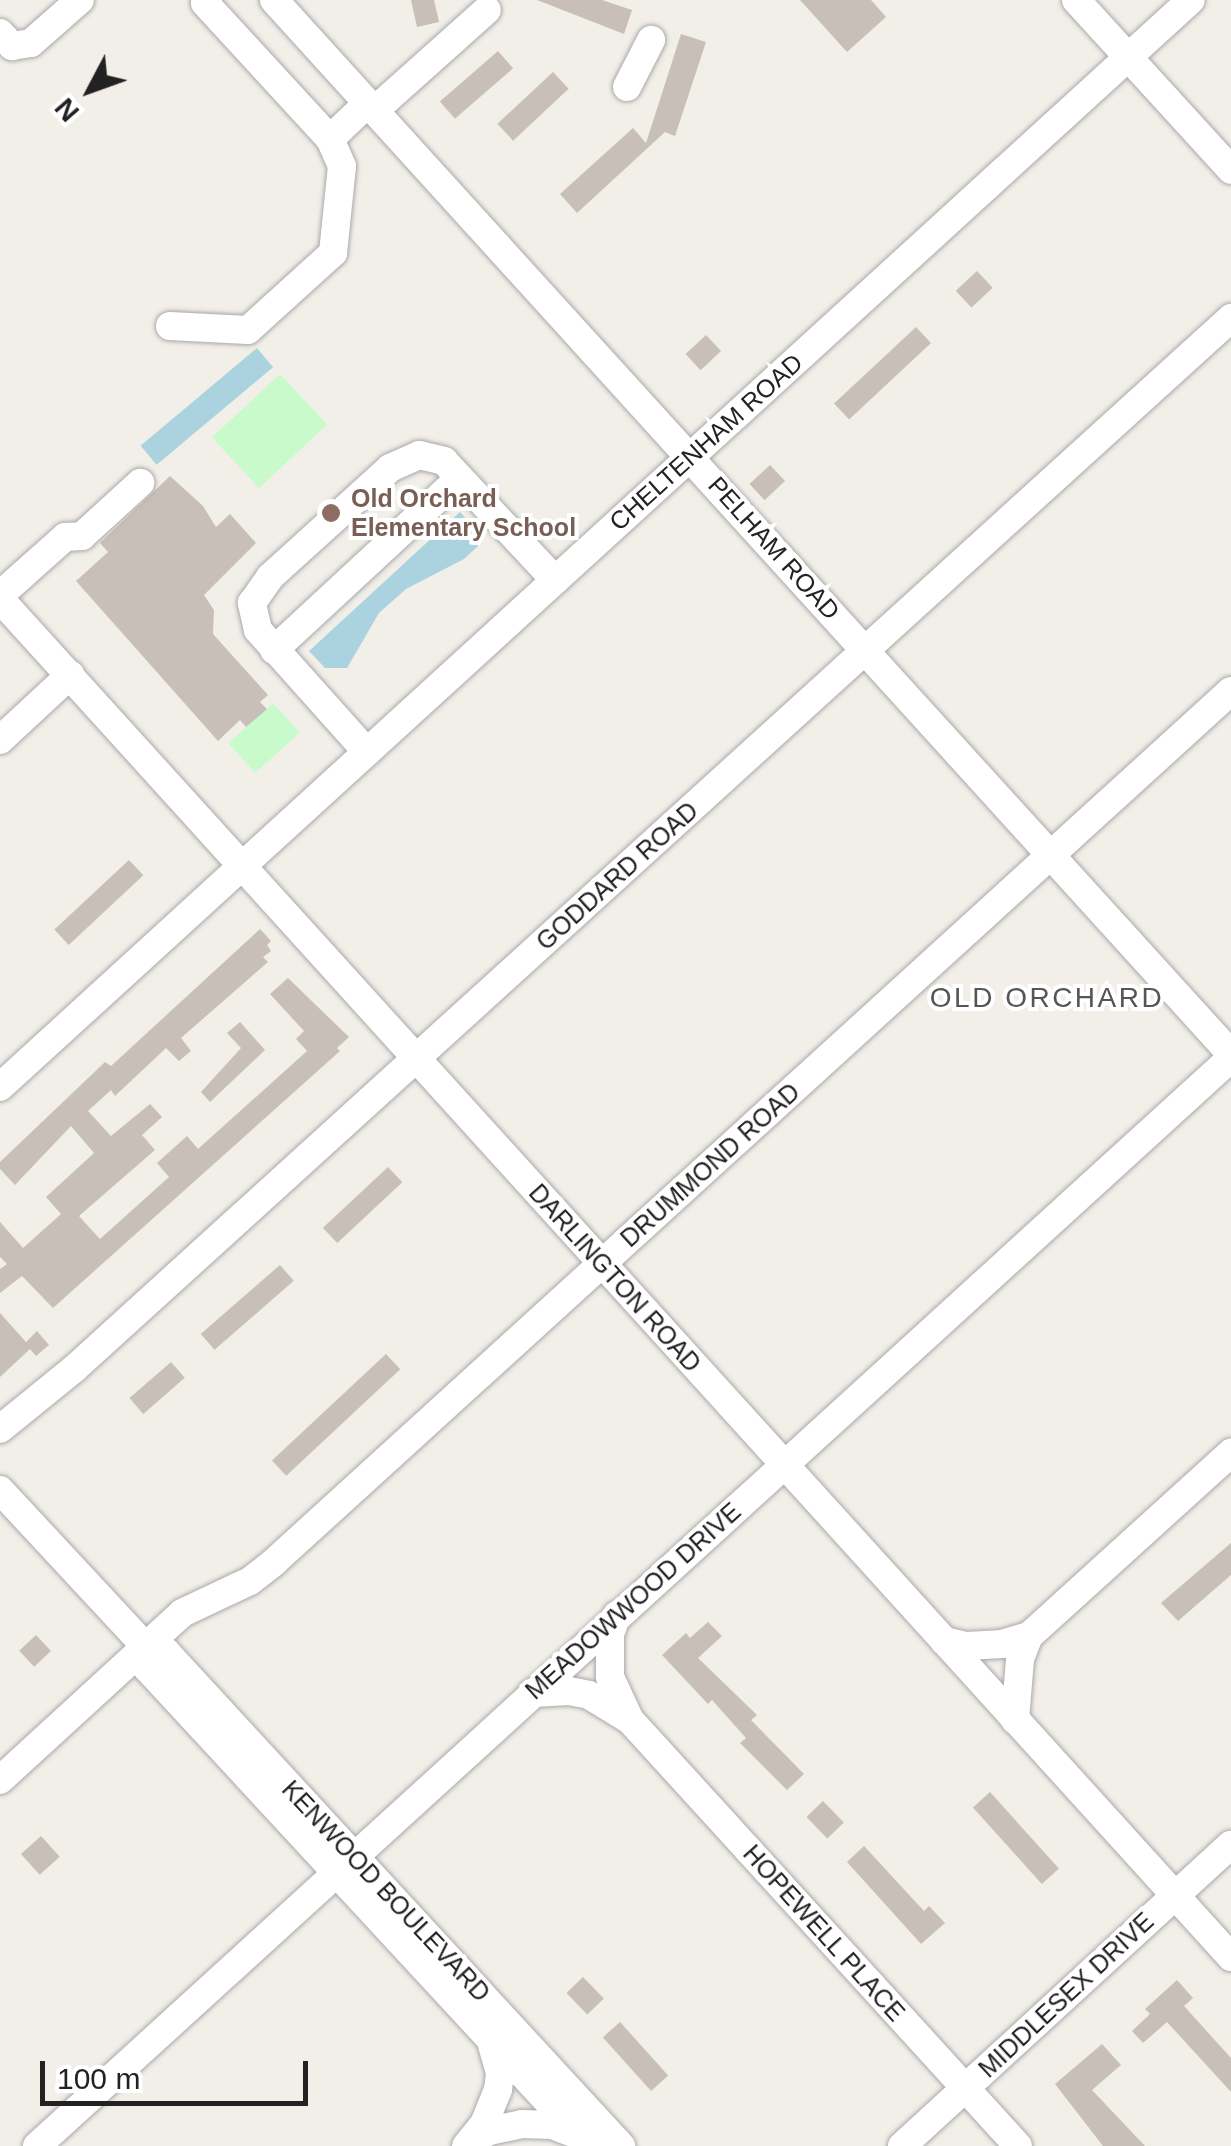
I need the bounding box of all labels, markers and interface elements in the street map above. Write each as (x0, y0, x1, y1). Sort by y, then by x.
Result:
north arrow (40, 40, 140, 140)
text: N (49, 92, 85, 128)
street label: CHELTENHAM ROAD (603, 347, 809, 537)
street label: PELHAM ROAD (702, 470, 846, 626)
place label: Old Orchard Elementary School (351, 484, 576, 543)
marker: Old Orchard Elementary School (320, 502, 342, 524)
street label: GODDARD ROAD (530, 796, 704, 956)
district label: OLD ORCHARD (930, 981, 1164, 1015)
street label: DRUMMOND ROAD (614, 1077, 806, 1253)
street label: DARLINGTON ROAD (523, 1178, 707, 1378)
street label: MEADOWWOOD DRIVE (519, 1496, 747, 1706)
street label: KENWOOD BOULEVARD (276, 1774, 496, 2008)
street label: HOPEWELL PLACE (737, 1838, 911, 2028)
street label: MIDDLESEX DRIVE (972, 1906, 1160, 2084)
scale bar (45, 2041, 312, 2103)
text: 100 m (57, 2062, 140, 2095)

